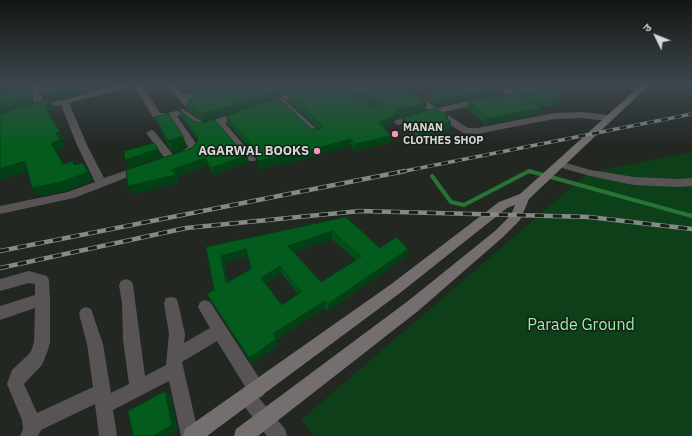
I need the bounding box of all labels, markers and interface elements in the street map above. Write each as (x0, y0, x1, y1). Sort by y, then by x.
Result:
north arrow (636, 16, 676, 56)
text: उ (640, 21, 655, 35)
place label: MANAN CLOTHES SHOP (403, 121, 484, 147)
marker: MANAN CLOTHES SHOP (390, 129, 400, 139)
place label: AGARWAL BOOKS (198, 143, 309, 159)
marker: AGARWAL BOOKS (312, 146, 322, 156)
park label: Parade Ground (527, 315, 635, 335)

